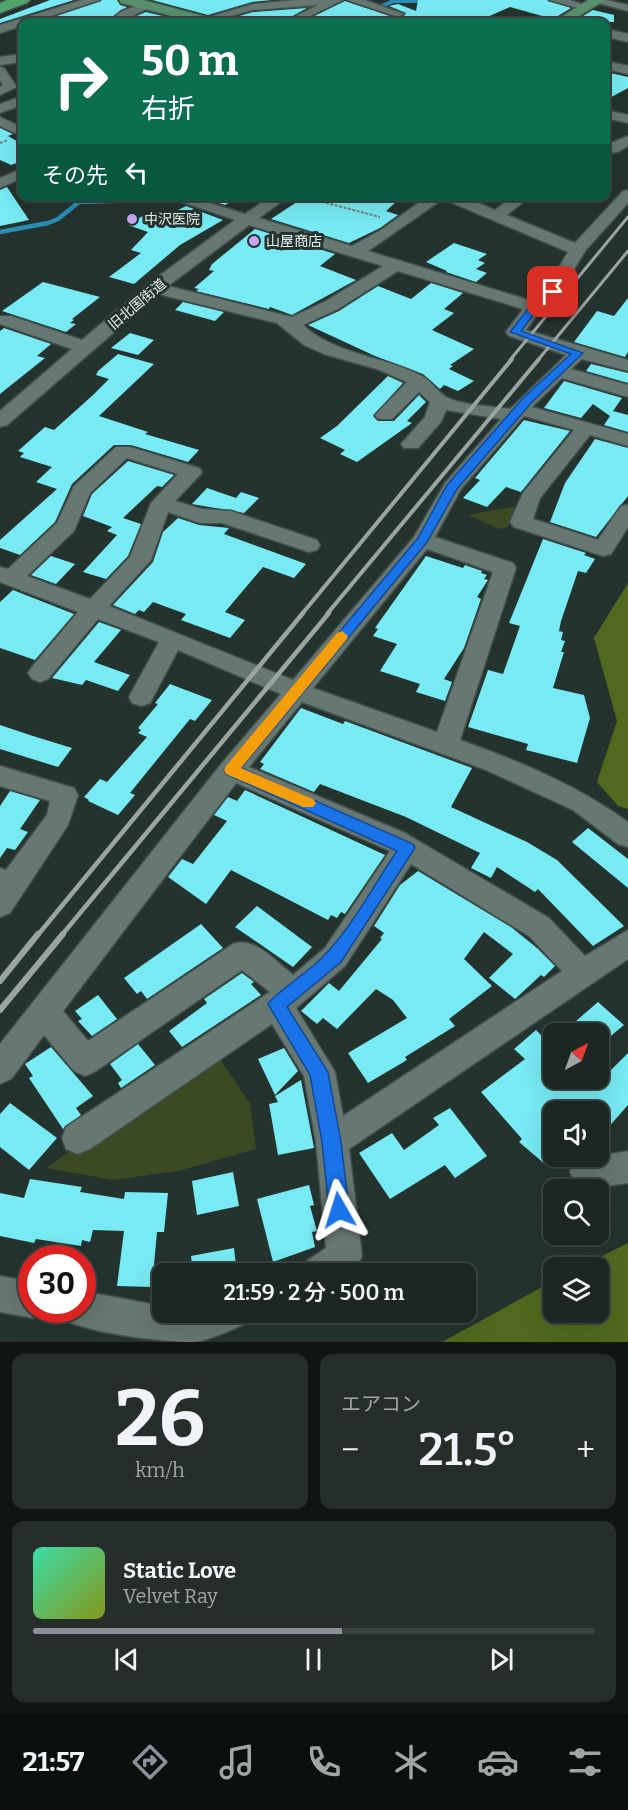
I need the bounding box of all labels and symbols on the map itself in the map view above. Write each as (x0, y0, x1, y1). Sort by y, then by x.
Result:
place label: 中沢医院 (144, 211, 200, 228)
marker: 中沢医院 (125, 212, 139, 226)
place label: 山屋商店 (266, 233, 322, 250)
marker: 山屋商店 (247, 234, 261, 248)
pin (527, 266, 578, 317)
street label: 旧北国街道 (105, 275, 170, 333)
north arrow (543, 1023, 609, 1089)
position arrow (307, 1178, 371, 1242)
speed limit sign: 30 (18, 1245, 96, 1323)

